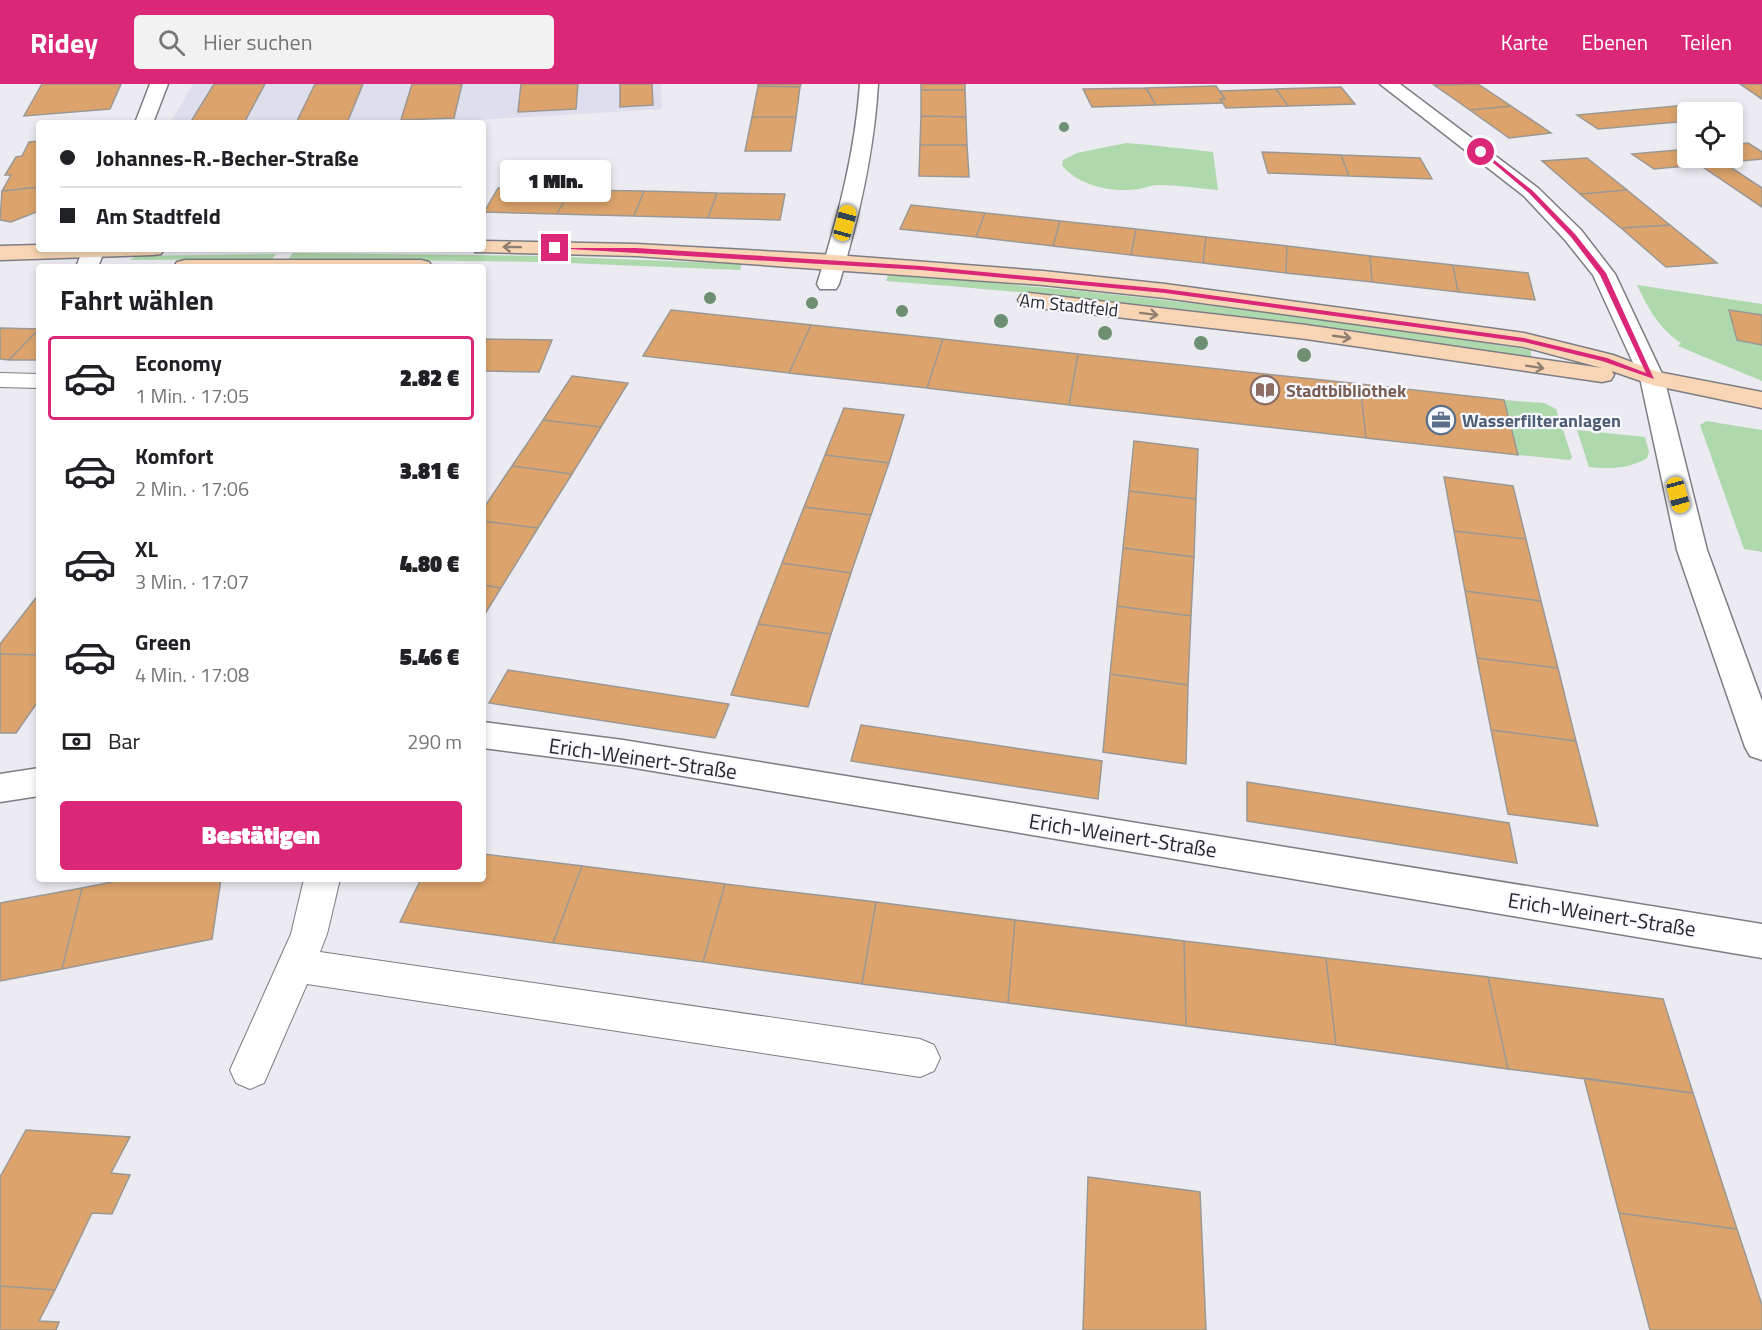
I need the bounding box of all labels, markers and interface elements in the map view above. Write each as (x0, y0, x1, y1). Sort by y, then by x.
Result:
search box (134, 15, 554, 69)
text: Ridey (30, 21, 98, 64)
text: Hier suchen (203, 25, 313, 59)
icon: search (155, 26, 188, 59)
text: Karte (1501, 26, 1548, 58)
text: Ebenen (1581, 26, 1648, 58)
text: Teilen (1681, 26, 1732, 58)
map controls (1677, 102, 1743, 168)
button: locate (1677, 102, 1743, 168)
route start (1467, 138, 1494, 165)
text: Johannes-R.-Becher-Straße (96, 141, 359, 175)
callout: 1 Min. (500, 161, 610, 203)
text: 1 Min. (528, 165, 583, 196)
text: Am Stadtfeld (96, 199, 221, 233)
car (832, 203, 858, 243)
route end (541, 234, 568, 261)
one-way arrow (503, 241, 523, 253)
text: Fahrt wählen (60, 279, 214, 320)
street label: Am Stadtfeld (1018, 286, 1120, 324)
one-way arrow (1138, 308, 1158, 319)
one-way arrow (1332, 332, 1352, 343)
text: Economy (135, 346, 222, 380)
icon: car (63, 351, 117, 405)
text: 2.82 € (400, 361, 459, 395)
one-way arrow (1525, 361, 1544, 372)
library icon: Stadtbibliothek (1249, 374, 1281, 406)
place label: Stadtbibliothek (1286, 377, 1407, 404)
text: 1 Min. · 17:05 (135, 380, 249, 411)
office icon: Wasserfilteranlagen (1425, 404, 1457, 436)
place label: Wasserfilteranlagen (1462, 407, 1621, 434)
text: Komfort (135, 439, 214, 473)
icon: car (63, 444, 117, 498)
text: 3.81 € (400, 454, 459, 488)
text: 2 Min. · 17:06 (135, 473, 249, 504)
car (1665, 475, 1691, 515)
text: XL (135, 532, 158, 566)
icon: car (63, 537, 117, 591)
text: 4.80 € (400, 547, 459, 581)
text: 3 Min. · 17:07 (135, 566, 249, 597)
text: Green (135, 625, 191, 659)
icon: car (63, 630, 117, 684)
text: 5.46 € (400, 640, 459, 674)
text: 4 Min. · 17:08 (135, 659, 249, 690)
text: Bar (108, 724, 140, 758)
icon: cash (60, 725, 93, 758)
text: 290 m (407, 726, 462, 757)
street label: Erich-Weinert-Straße (547, 729, 739, 787)
button: Bestätigen (60, 801, 462, 870)
street label: Erich-Weinert-Straße (1027, 804, 1219, 866)
street label: Erich-Weinert-Straße (1506, 883, 1698, 945)

